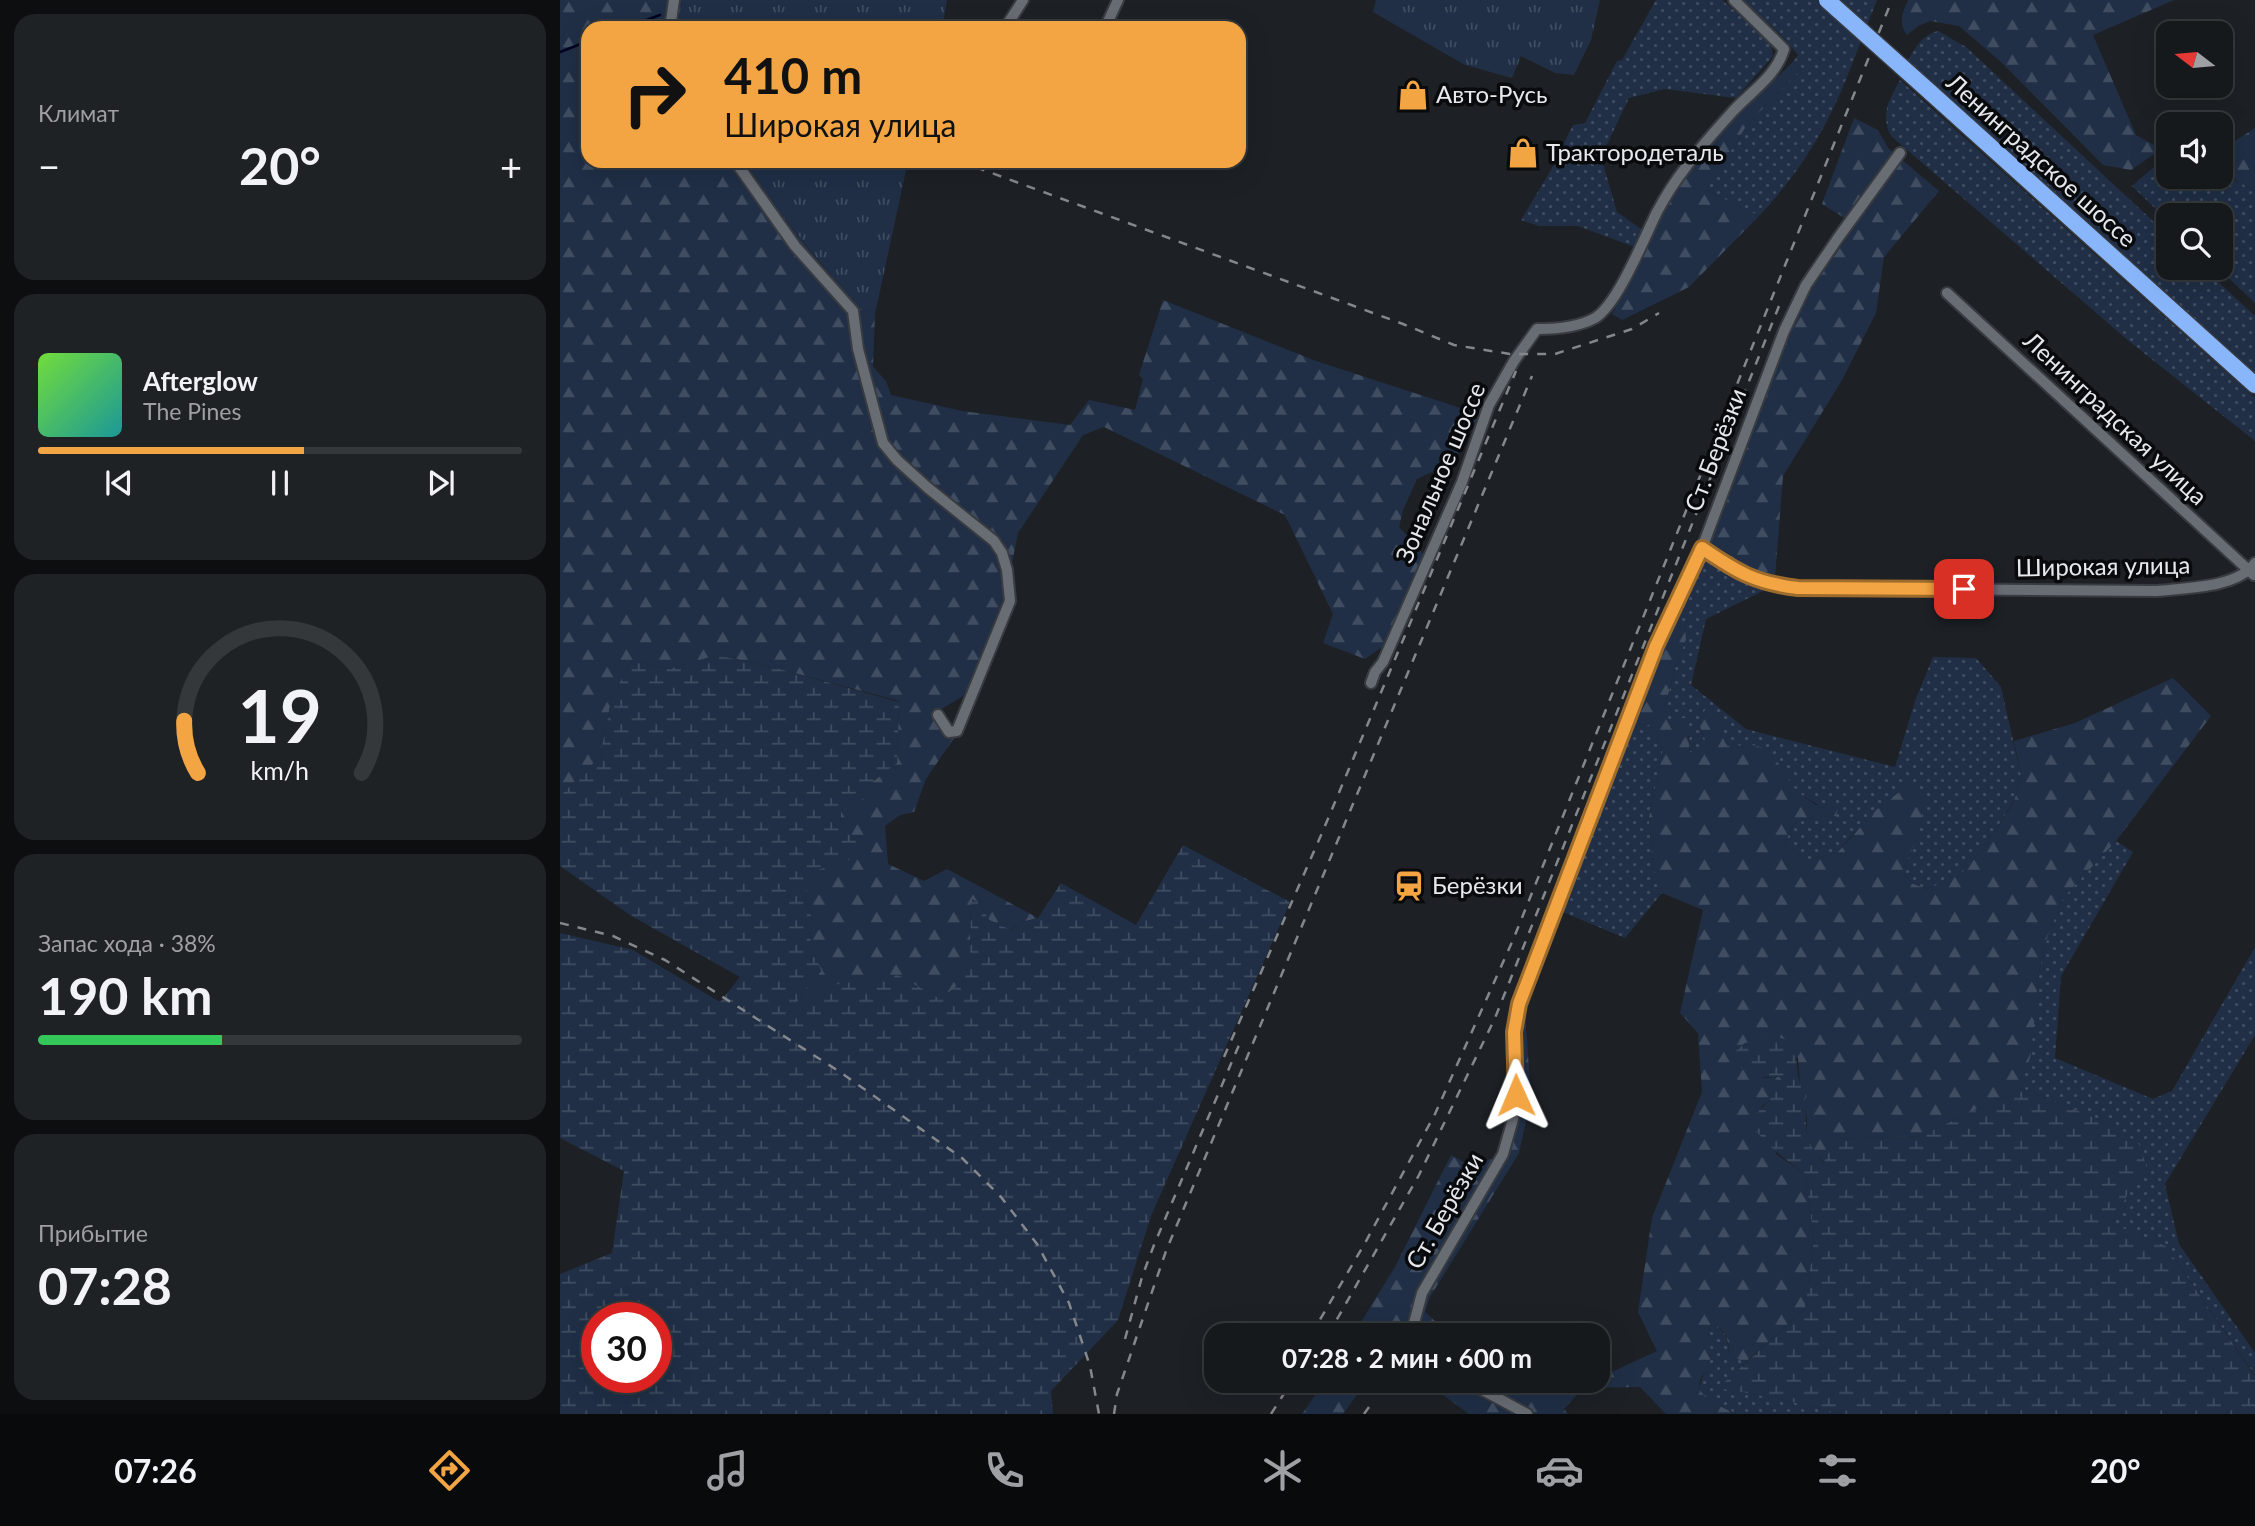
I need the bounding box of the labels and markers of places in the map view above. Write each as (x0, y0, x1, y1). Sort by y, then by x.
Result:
shop icon: Авто-Русь (1396, 78, 1430, 112)
place label: Авто-Русь (1436, 79, 1547, 108)
shop icon: Трактородеталь (1506, 136, 1540, 170)
place label: Трактородеталь (1546, 137, 1724, 166)
pin (1934, 559, 1994, 619)
station icon: Берёзки (1392, 869, 1426, 903)
place label: Берёзки (1432, 870, 1523, 899)

